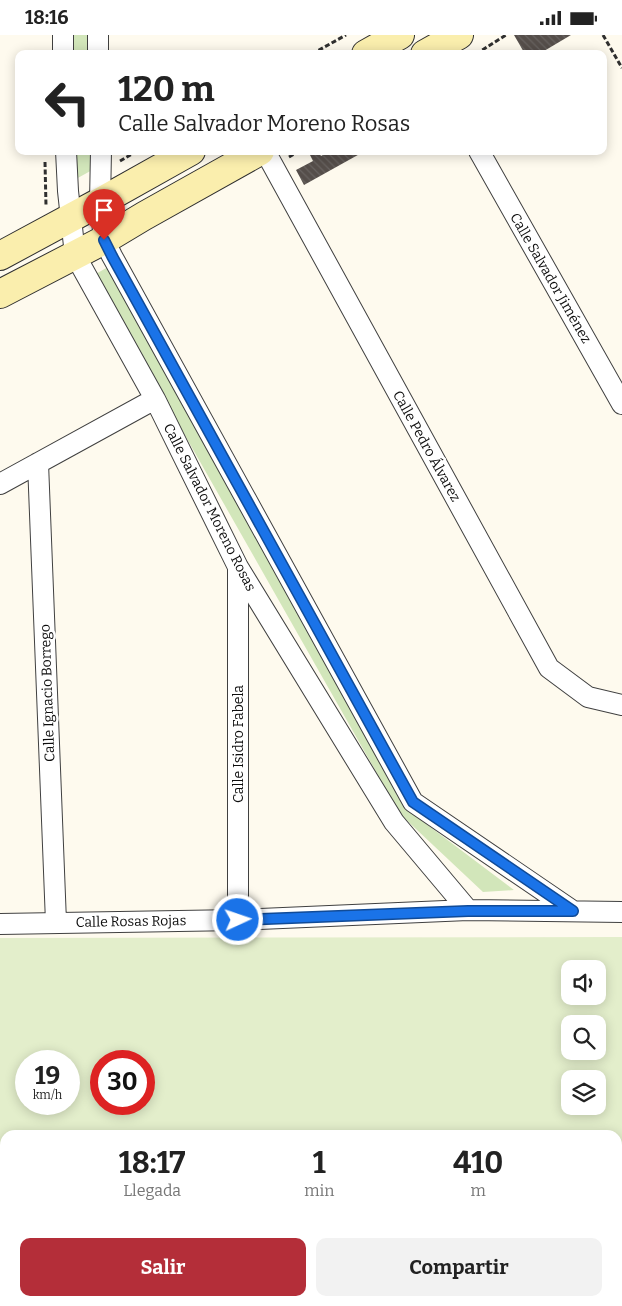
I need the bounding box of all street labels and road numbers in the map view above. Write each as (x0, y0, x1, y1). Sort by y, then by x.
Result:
street label: Calle Salvador Jiménez (506, 210, 595, 347)
street label: Calle Pedro Álvarez (389, 387, 465, 505)
street label: Calle Salvador Moreno Rosas (160, 420, 259, 594)
street label: Calle Ignacio Borrego (37, 624, 58, 762)
street label: Calle Isidro Fabela (230, 685, 247, 803)
street label: Calle Rosas Rojas (75, 912, 187, 931)

